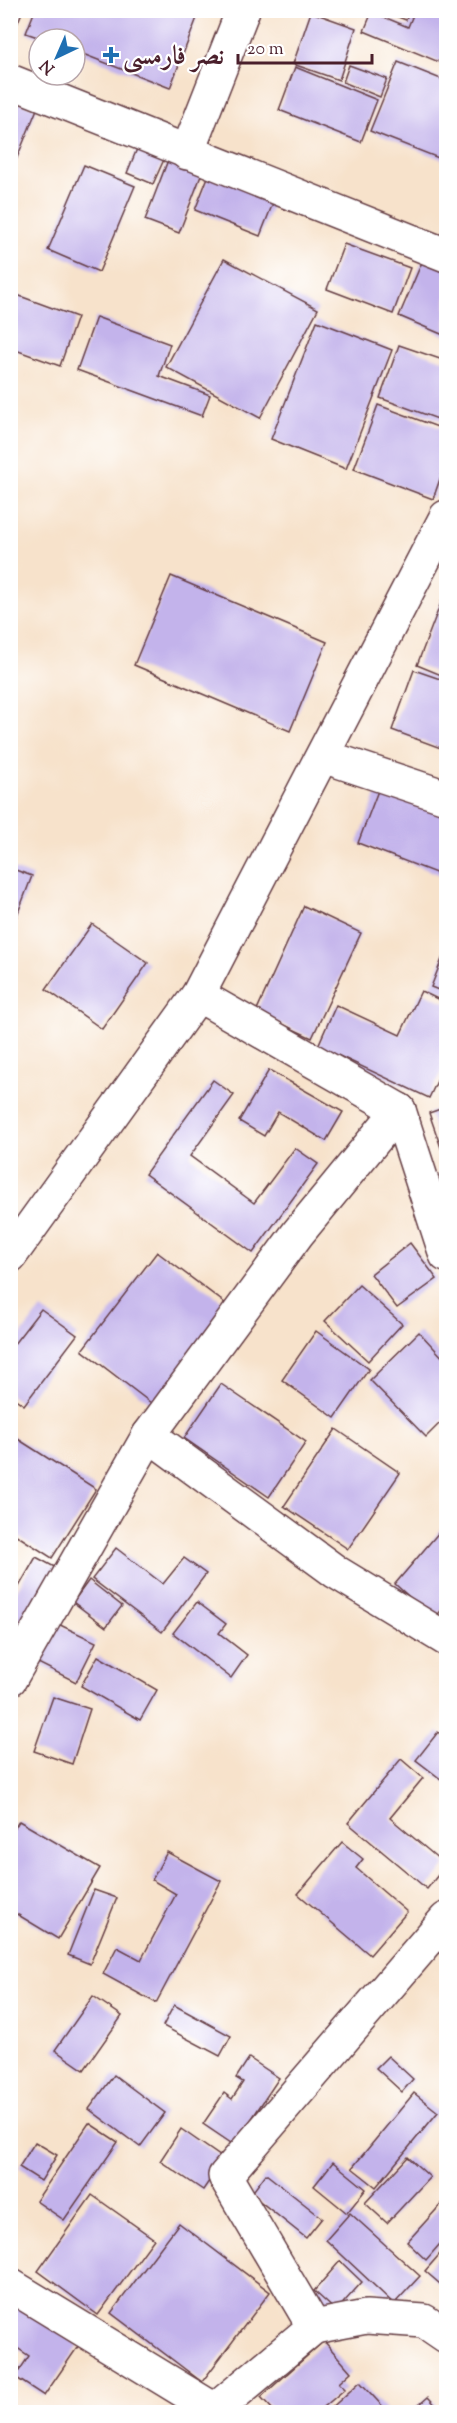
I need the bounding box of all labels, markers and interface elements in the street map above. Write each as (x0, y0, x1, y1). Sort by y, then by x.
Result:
north arrow (27, 27, 87, 87)
scale bar (238, 27, 372, 65)
text: 20 m (247, 37, 284, 63)
place label: نصر فارمسی (123, 39, 224, 76)
marker: نصر فارمسی (104, 48, 118, 62)
text: N (36, 53, 61, 79)

